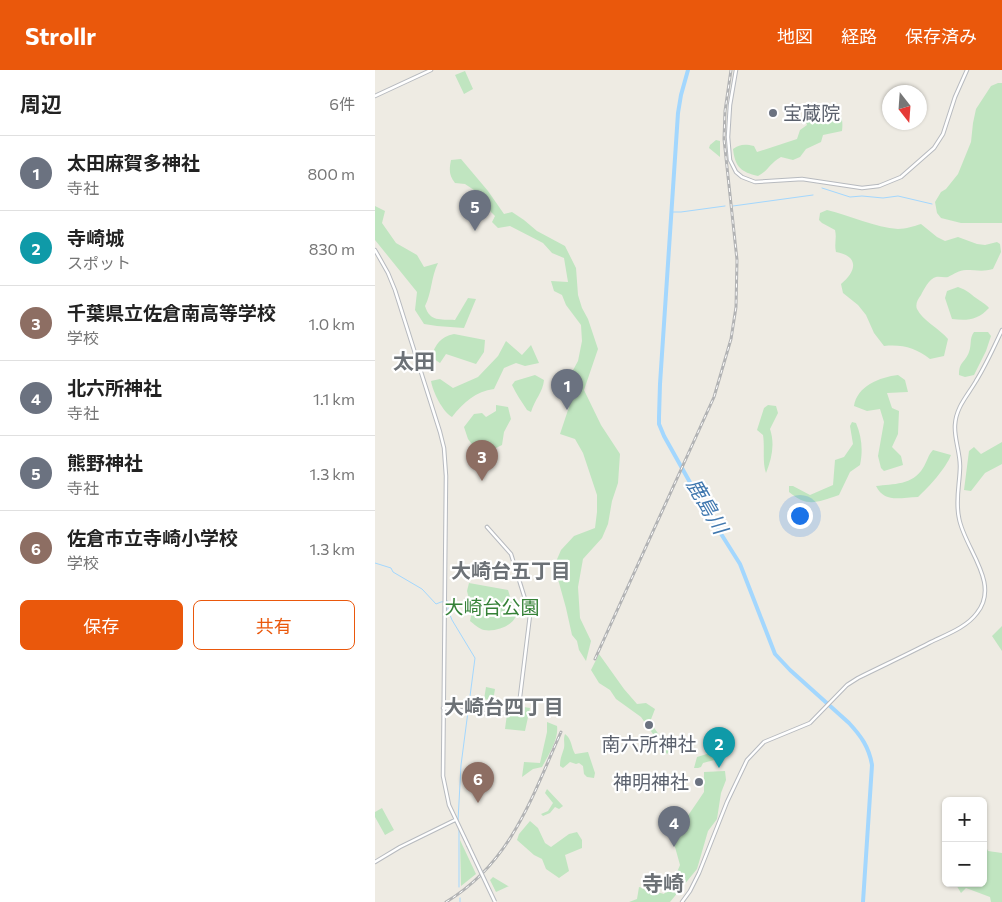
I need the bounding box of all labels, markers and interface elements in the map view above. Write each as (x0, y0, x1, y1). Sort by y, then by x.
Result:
text: Strollr (25, 21, 96, 50)
text: 地図 (777, 25, 813, 47)
text: 経路 (841, 25, 877, 47)
text: 保存済み (905, 25, 977, 47)
north arrow (882, 85, 927, 130)
text: 周辺 (20, 91, 62, 116)
text: 6件 (329, 94, 355, 113)
place label: 宝蔵院 (783, 101, 840, 124)
marker: 宝蔵院 (767, 107, 779, 119)
text: 太田麻賀多神社 (67, 151, 200, 174)
text: 1 (32, 164, 40, 183)
text: 800 m (307, 164, 355, 183)
text: 寺社 (67, 178, 99, 197)
pin: 5 (459, 190, 491, 231)
text: 寺崎城 (67, 226, 124, 249)
text: 2 (31, 239, 41, 258)
text: 830 m (309, 239, 355, 258)
text: スポット (67, 253, 131, 272)
text: 千葉県立佐倉南高等学校 (67, 301, 276, 324)
text: 3 (31, 314, 41, 333)
text: 1.0 km (309, 314, 355, 333)
text: 学校 (67, 328, 99, 347)
district label: 太田 (393, 348, 435, 373)
pin: 1 (551, 369, 583, 410)
text: 北六所神社 (67, 376, 162, 399)
text: 4 (31, 389, 41, 408)
text: 1.1 km (313, 389, 355, 408)
text: 寺社 (67, 403, 99, 422)
pin: 3 (466, 440, 498, 481)
text: 熊野神社 (67, 451, 143, 474)
text: 5 (31, 464, 41, 483)
text: 1.3 km (310, 464, 355, 483)
water label: 鹿島川 (682, 474, 734, 539)
text: 寺社 (67, 478, 99, 497)
your location (787, 503, 813, 529)
text: 佐倉市立寺崎小学校 (67, 526, 238, 549)
text: 6 (31, 539, 41, 558)
text: 1.3 km (310, 539, 355, 558)
text: 学校 (67, 553, 99, 572)
district label: 大崎台五丁目 (451, 558, 571, 582)
park label: 大崎台公園 (444, 595, 540, 618)
button: 保存 (20, 600, 183, 650)
button: 共有 (193, 600, 355, 650)
district label: 大崎台四丁目 (444, 694, 564, 718)
marker: 南六所神社 (643, 719, 655, 731)
pin: 2 (703, 727, 735, 768)
place label: 南六所神社 (601, 732, 697, 755)
pin: 6 (462, 762, 494, 803)
place label: 神明神社 (613, 770, 689, 793)
marker: 神明神社 (693, 776, 705, 788)
map controls (942, 797, 987, 887)
button: + (942, 797, 987, 842)
pin: 4 (658, 806, 690, 847)
button: − (942, 842, 987, 887)
district label: 寺崎 (642, 870, 684, 895)

